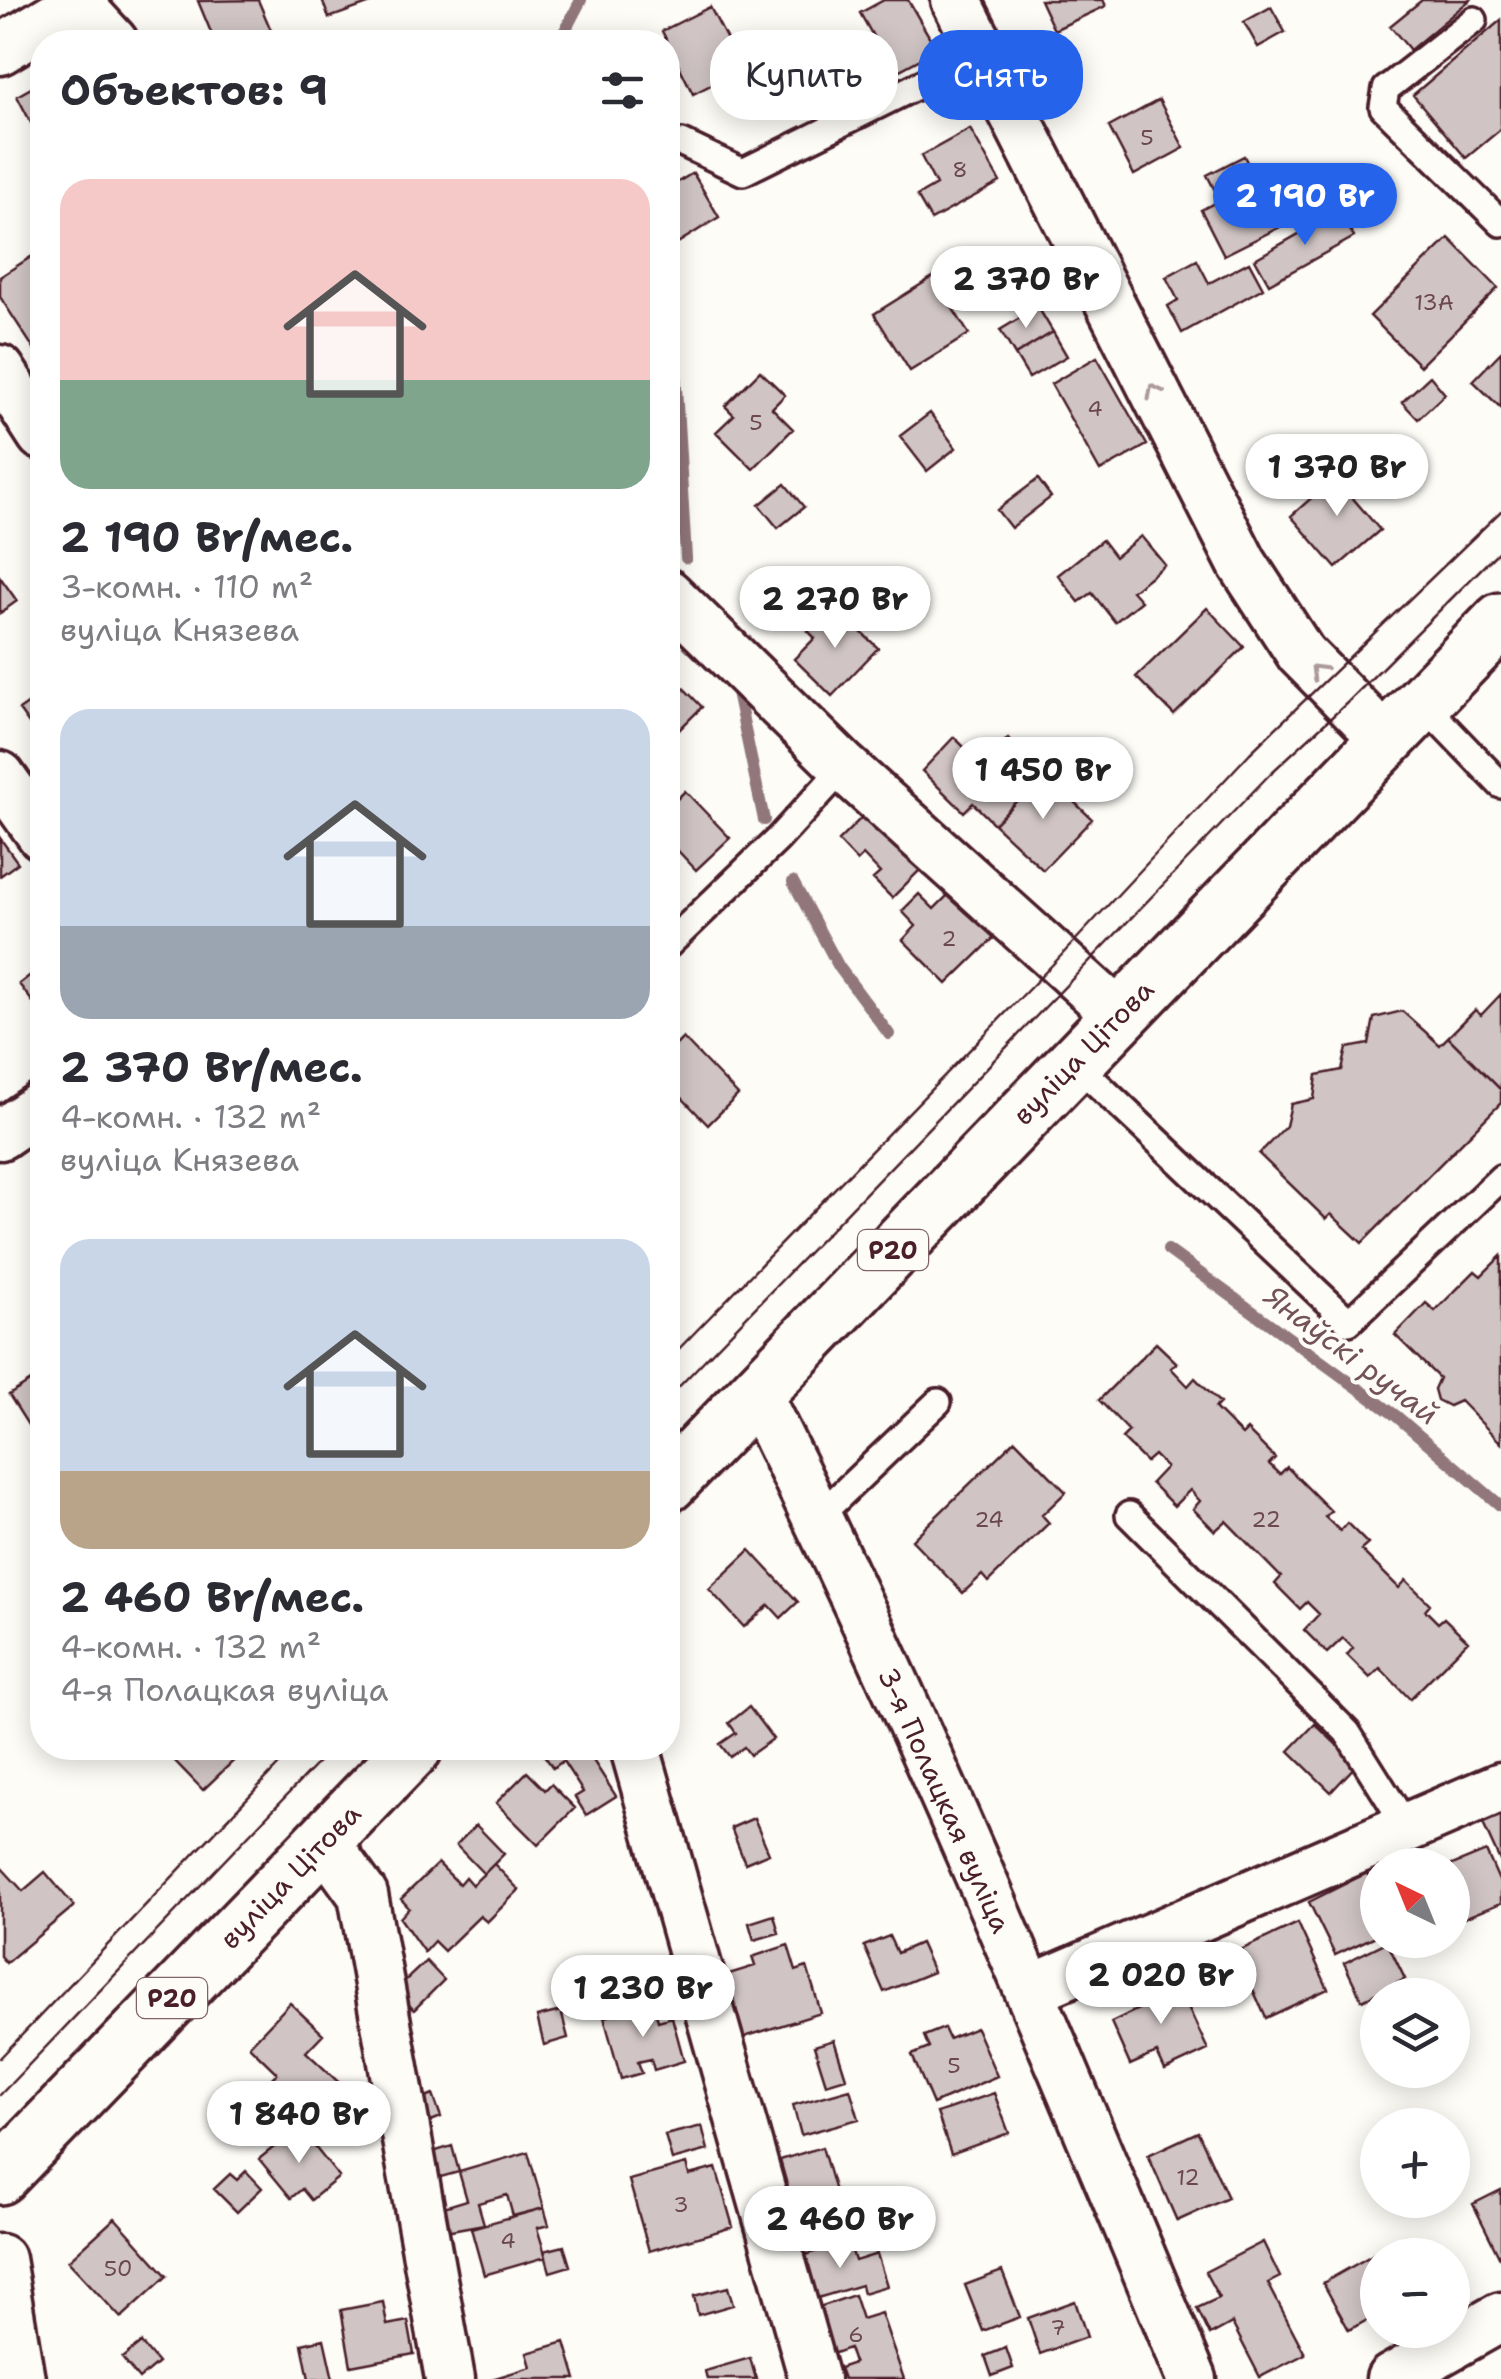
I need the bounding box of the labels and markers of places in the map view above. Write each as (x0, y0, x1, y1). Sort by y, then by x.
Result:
pin: 2 190 Br (1202, 163, 1408, 248)
pin: 2 370 Br (923, 246, 1129, 331)
pin: 1 370 Br (1234, 434, 1440, 519)
pin: 2 270 Br (732, 566, 938, 651)
pin: 1 450 Br (940, 737, 1146, 822)
pin: 2 020 Br (1058, 1942, 1264, 2027)
pin: 1 230 Br (540, 1955, 746, 2040)
pin: 1 840 Br (196, 2081, 402, 2166)
pin: 2 460 Br (737, 2186, 943, 2271)

